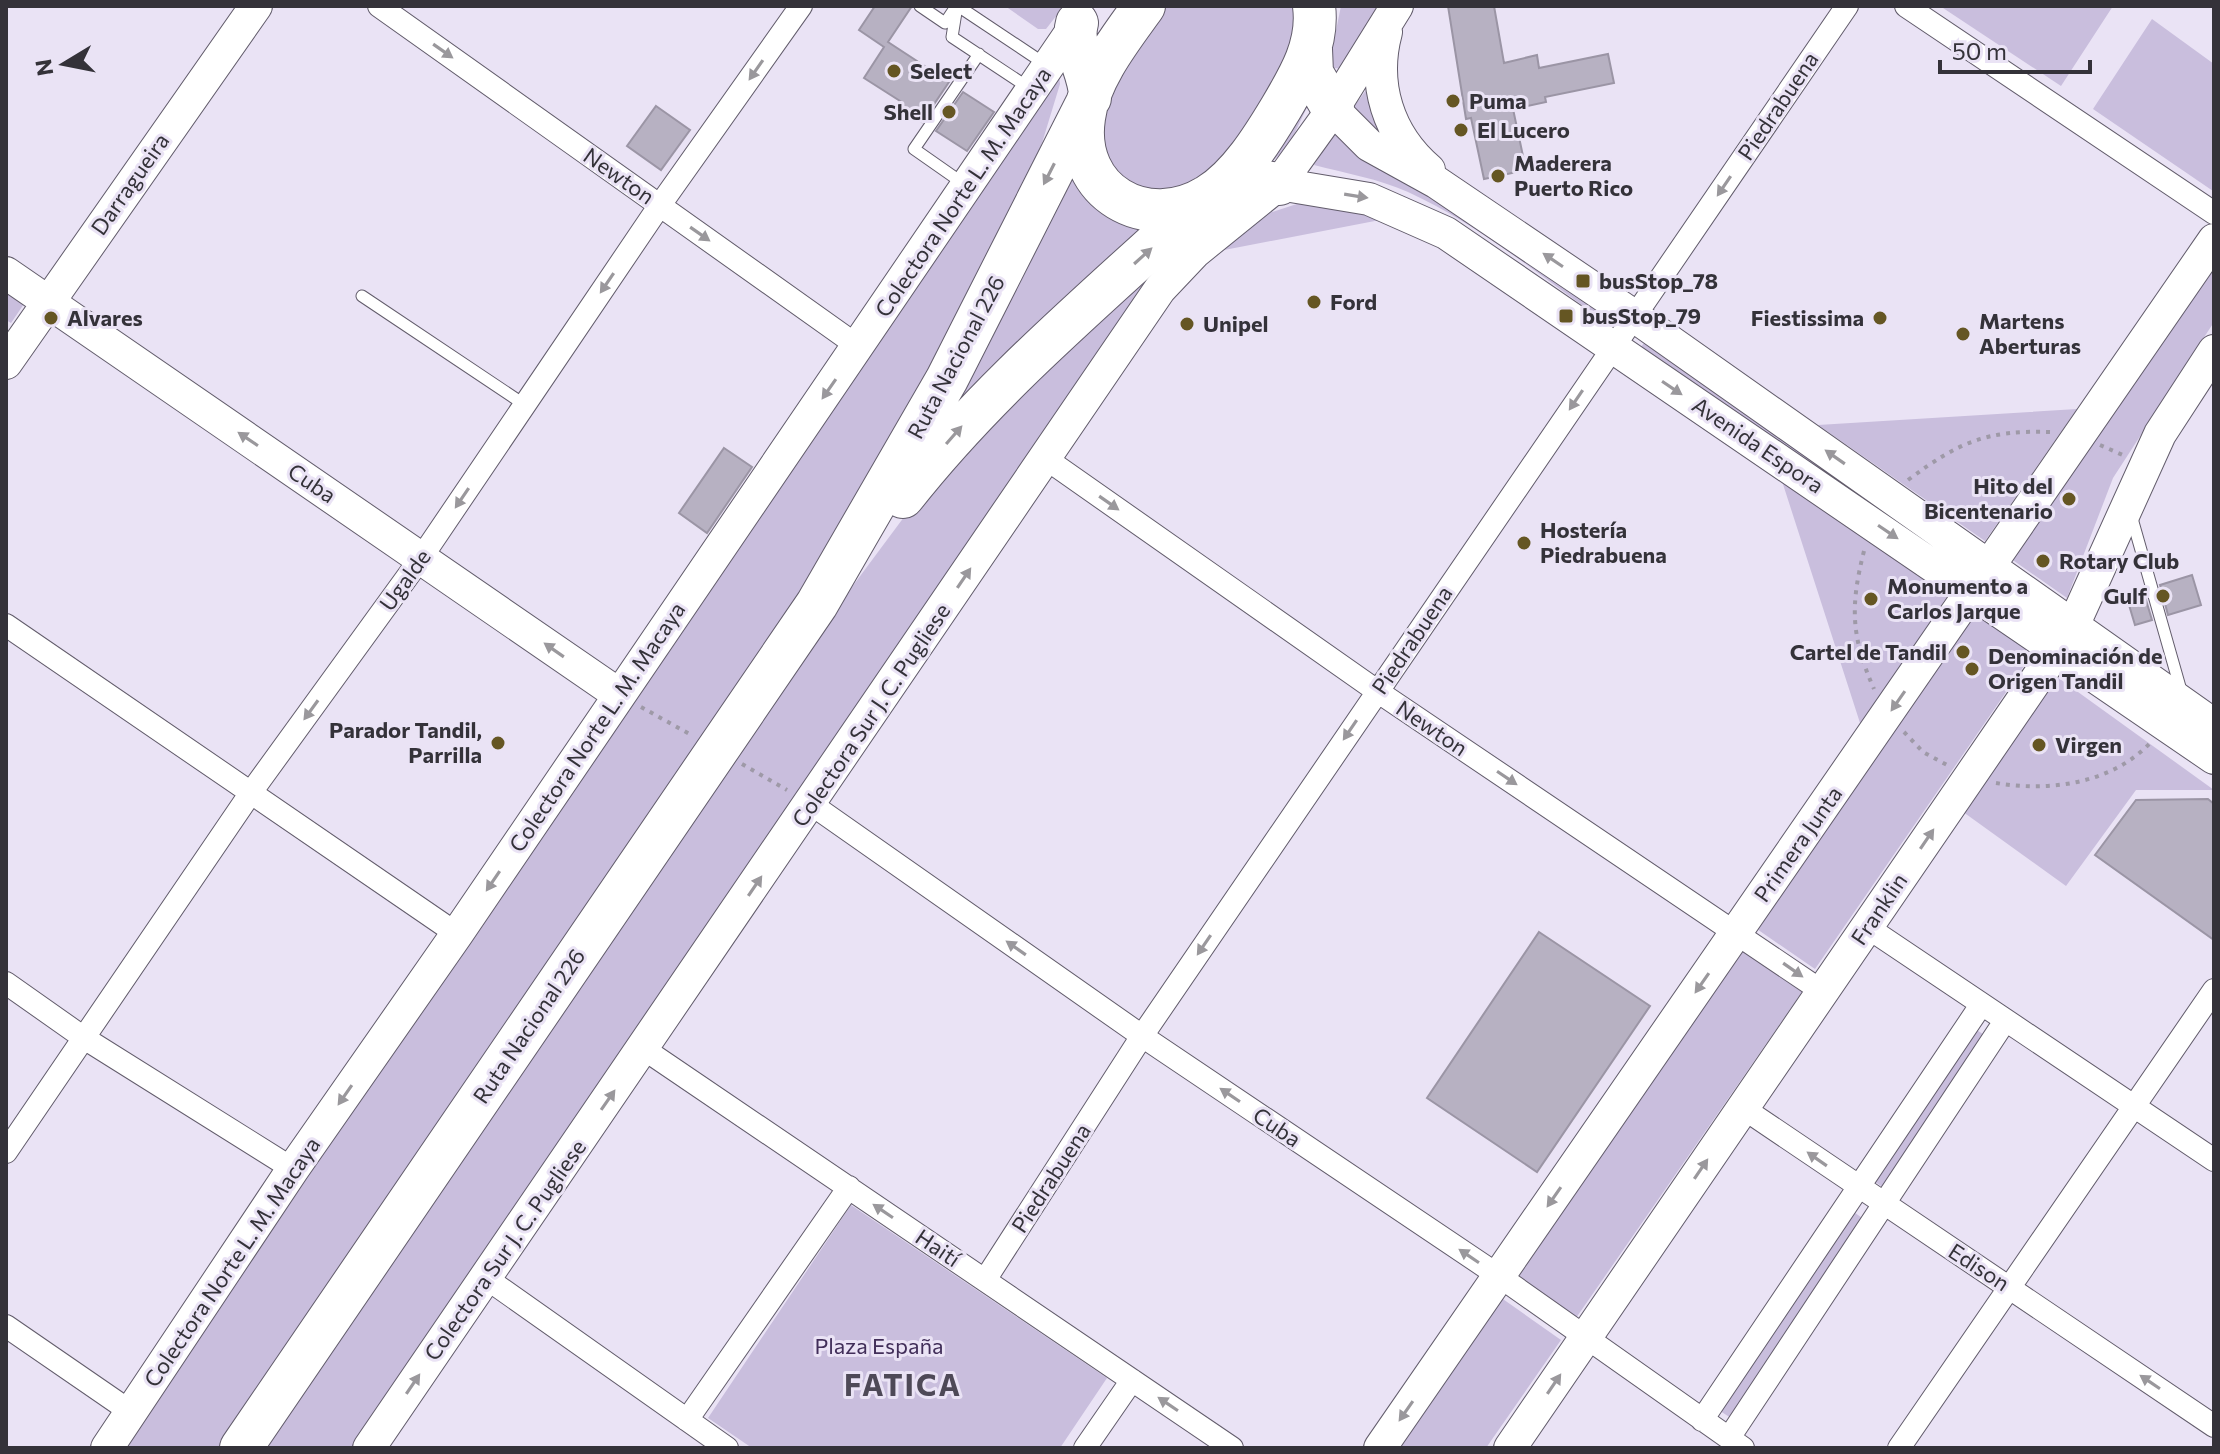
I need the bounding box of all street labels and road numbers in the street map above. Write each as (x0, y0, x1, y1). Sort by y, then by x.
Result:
street label: Piedrabuena (1731, 46, 1824, 165)
street label: Colectora Norte L. M. Macaya (869, 62, 1056, 322)
street label: Darragueira (85, 128, 175, 240)
street label: Newton (579, 142, 660, 210)
street label: Ruta Nacional 226 (901, 271, 1010, 443)
street label: Avenida Espora (1687, 391, 1829, 498)
street label: Cuba (283, 457, 341, 508)
street label: Ugalde (373, 544, 436, 616)
street label: Piedrabuena (1365, 580, 1458, 699)
street label: Colectora Norte L. M. Macaya (503, 597, 690, 857)
street label: Colectora Sur J. C. Pugliese (786, 598, 955, 832)
street label: Newton (1392, 694, 1473, 761)
street label: Primera Junta (1748, 781, 1847, 907)
street label: Franklin (1845, 868, 1912, 950)
street label: Ruta Nacional 226 (467, 943, 590, 1108)
street label: Cuba (1248, 1101, 1306, 1152)
street label: Piedrabuena (1005, 1118, 1096, 1237)
street label: Colectora Norte L. M. Macaya (138, 1132, 325, 1392)
street label: Colectora Sur J. C. Pugliese (418, 1134, 591, 1365)
street label: Haití (911, 1223, 967, 1273)
street label: Edison (1944, 1237, 2015, 1296)

